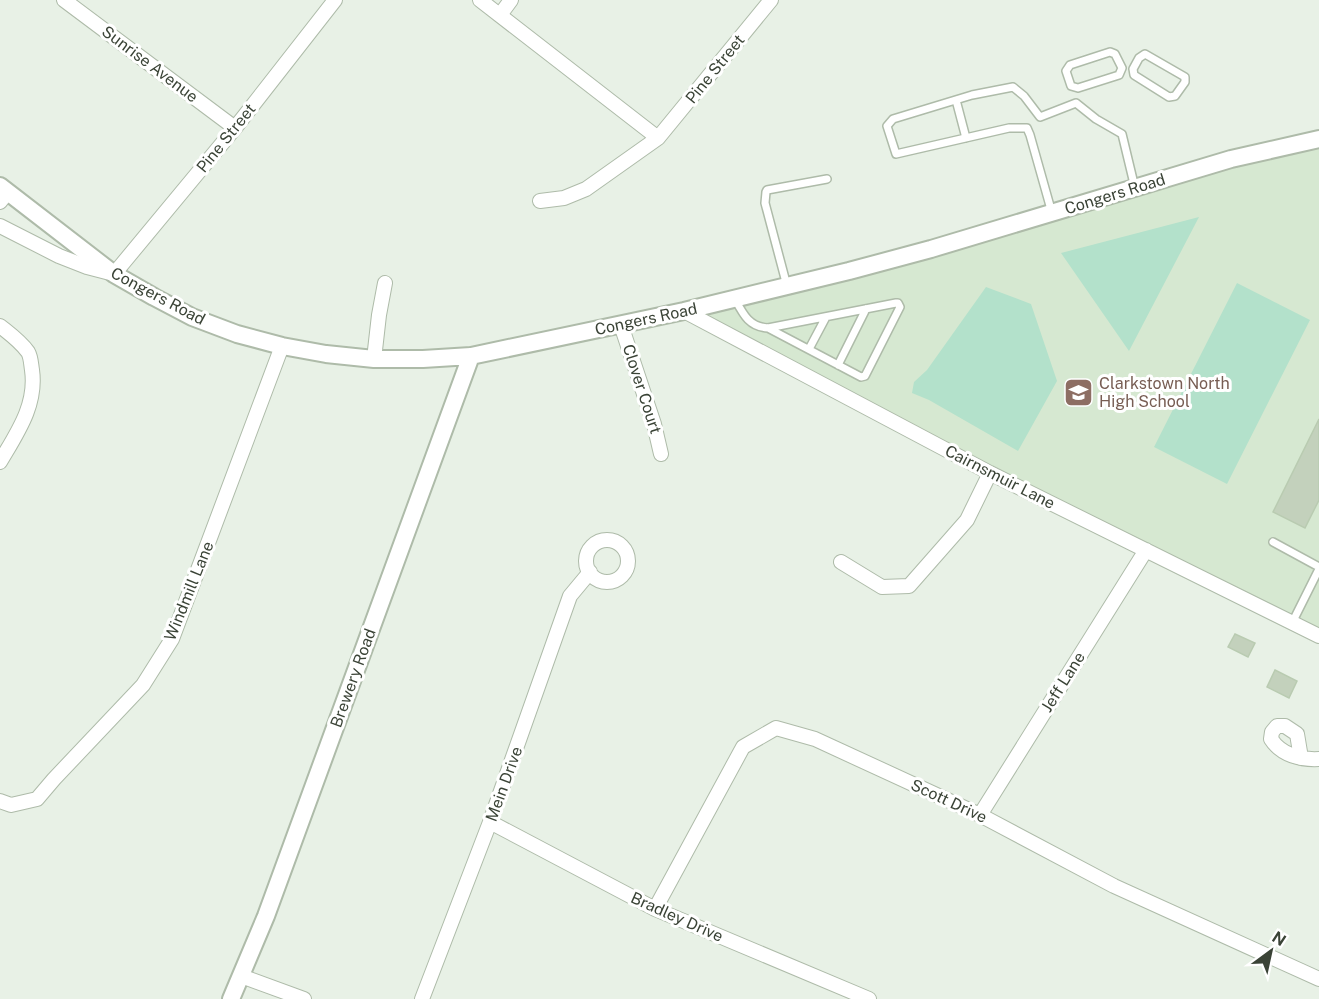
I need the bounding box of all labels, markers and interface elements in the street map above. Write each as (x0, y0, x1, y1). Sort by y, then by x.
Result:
street label: Sunrise Avenue (98, 22, 202, 106)
street label: Pine Street (681, 31, 749, 107)
street label: Pine Street (192, 100, 260, 176)
street label: Congers Road (1062, 170, 1168, 218)
street label: Congers Road (108, 263, 208, 329)
street label: Congers Road (593, 299, 699, 339)
street label: Clover Court (619, 342, 665, 436)
place label: Clarkstown North High School (1099, 374, 1230, 411)
school or university icon: Clarkstown North High School (1062, 376, 1094, 408)
street label: Cairnsmuir Lane (942, 441, 1058, 513)
street label: Windmill Lane (160, 538, 218, 644)
street label: Brewery Road (326, 626, 380, 730)
street label: Jeff Lane (1037, 648, 1089, 716)
street label: Mein Drive (482, 744, 526, 824)
street label: Scott Drive (908, 775, 990, 827)
street label: Bradley Drive (628, 888, 726, 946)
north arrow (1241, 921, 1301, 981)
text: N (1268, 927, 1289, 950)

